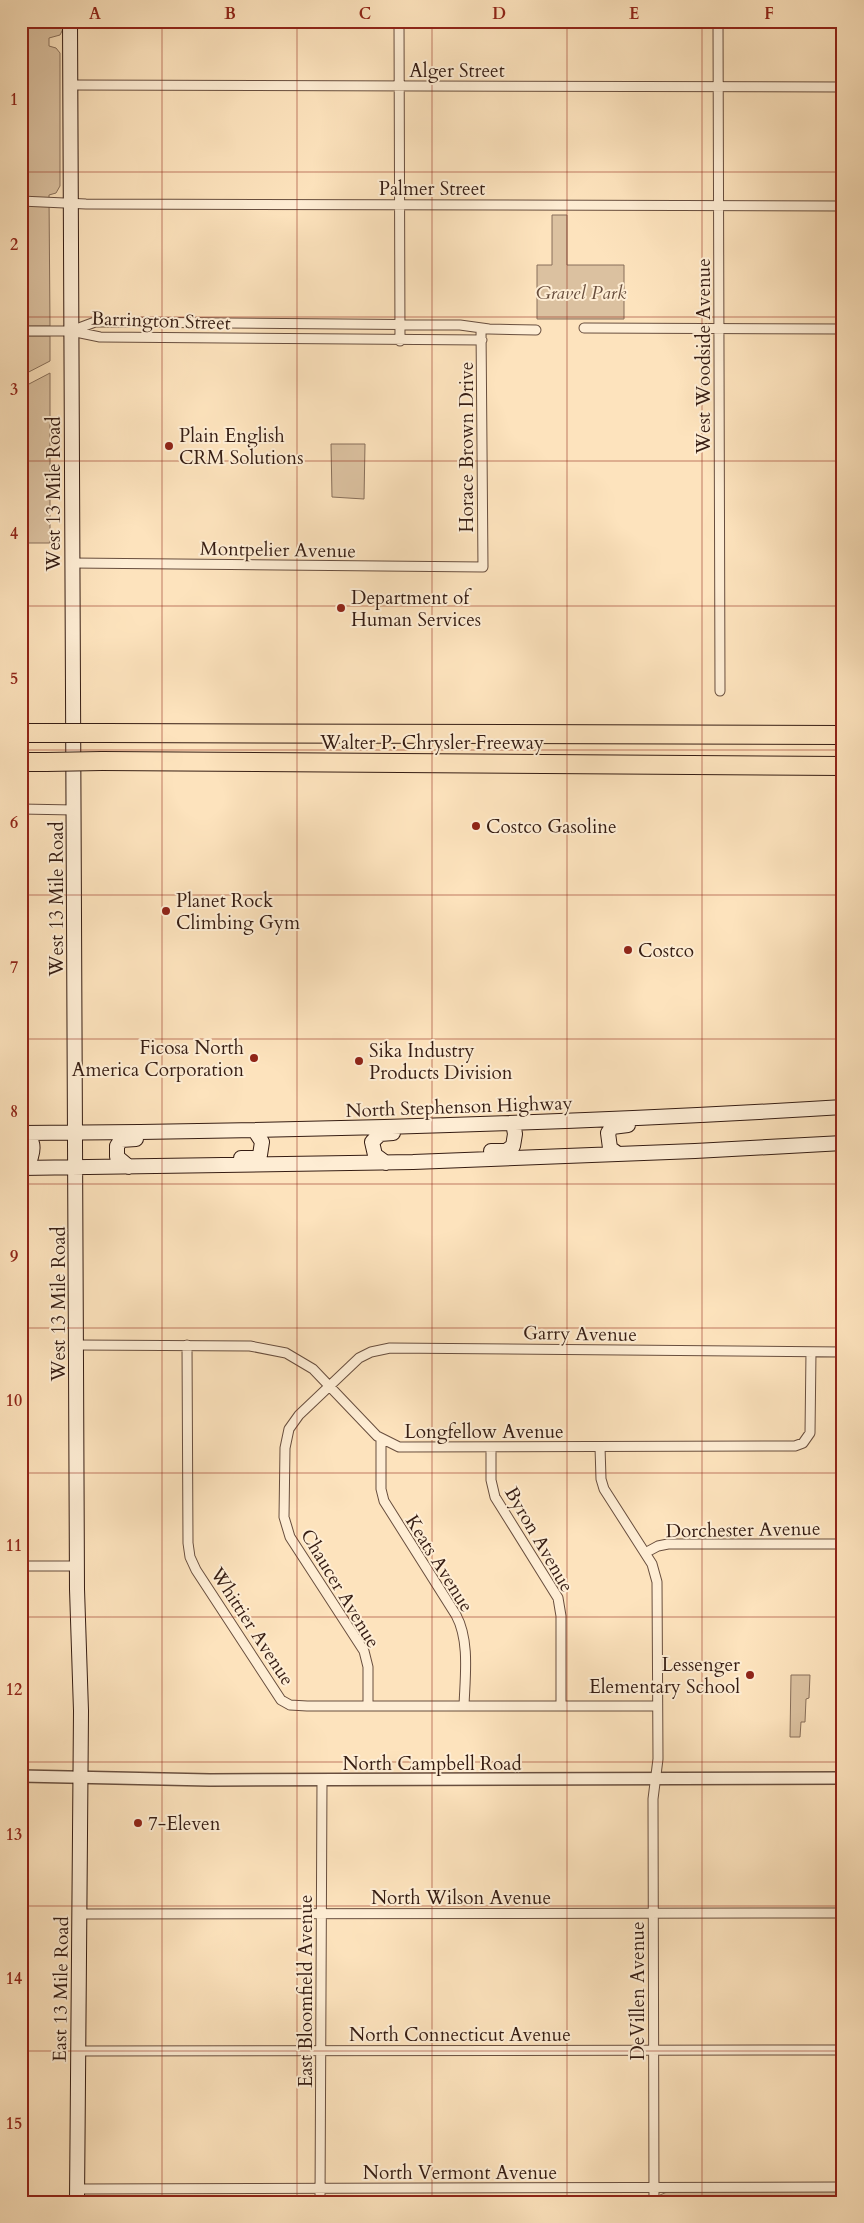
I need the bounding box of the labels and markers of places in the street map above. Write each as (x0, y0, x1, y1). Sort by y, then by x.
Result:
place label: Plain English CRM Solutions (179, 423, 304, 471)
marker: Plain English CRM Solutions (163, 440, 175, 452)
place label: Department of Human Services (351, 585, 481, 633)
marker: Department of Human Services (335, 602, 347, 614)
place label: Costco Gasoline (486, 814, 617, 840)
marker: Costco Gasoline (470, 820, 482, 832)
place label: Planet Rock Climbing Gym (176, 888, 301, 936)
marker: Planet Rock Climbing Gym (160, 905, 172, 917)
place label: Costco (638, 938, 694, 964)
marker: Costco (622, 944, 634, 956)
place label: Ficosa North America Corporation (72, 1035, 245, 1083)
place label: Sika Industry Products Division (369, 1038, 513, 1086)
marker: Ficosa North America Corporation (248, 1052, 260, 1064)
marker: Sika Industry Products Division (353, 1055, 365, 1067)
place label: Lessenger Elementary School (589, 1652, 740, 1700)
marker: Lessenger Elementary School (744, 1669, 756, 1681)
place label: 7-Eleven (148, 1811, 221, 1837)
marker: 7-Eleven (132, 1817, 144, 1829)

